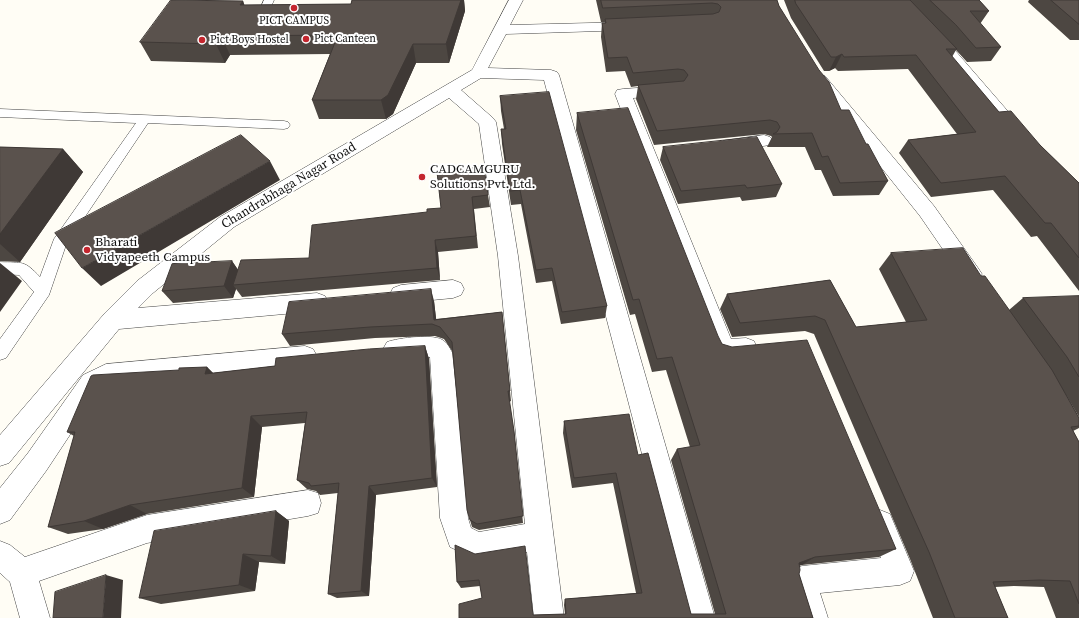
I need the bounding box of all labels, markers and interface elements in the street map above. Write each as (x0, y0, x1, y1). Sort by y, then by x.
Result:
marker: PICT CAMPUS (289, 3, 299, 13)
place label: PICT CAMPUS (259, 14, 329, 28)
place label: Pict Canteen (314, 32, 376, 46)
place label: Pict Boys Hostel (210, 33, 289, 47)
marker: Pict Canteen (301, 34, 311, 44)
marker: Pict Boys Hostel (197, 35, 207, 45)
street label: Chandrabhaga Nagar Road (219, 140, 359, 232)
place label: CADCAMGURU Solutions Pvt. Ltd. (430, 162, 536, 193)
marker: CADCAMGURU Solutions Pvt. Ltd. (417, 172, 427, 182)
place label: Bharati Vidyapeeth Campus (95, 235, 210, 266)
marker: Bharati Vidyapeeth Campus (82, 245, 92, 255)

